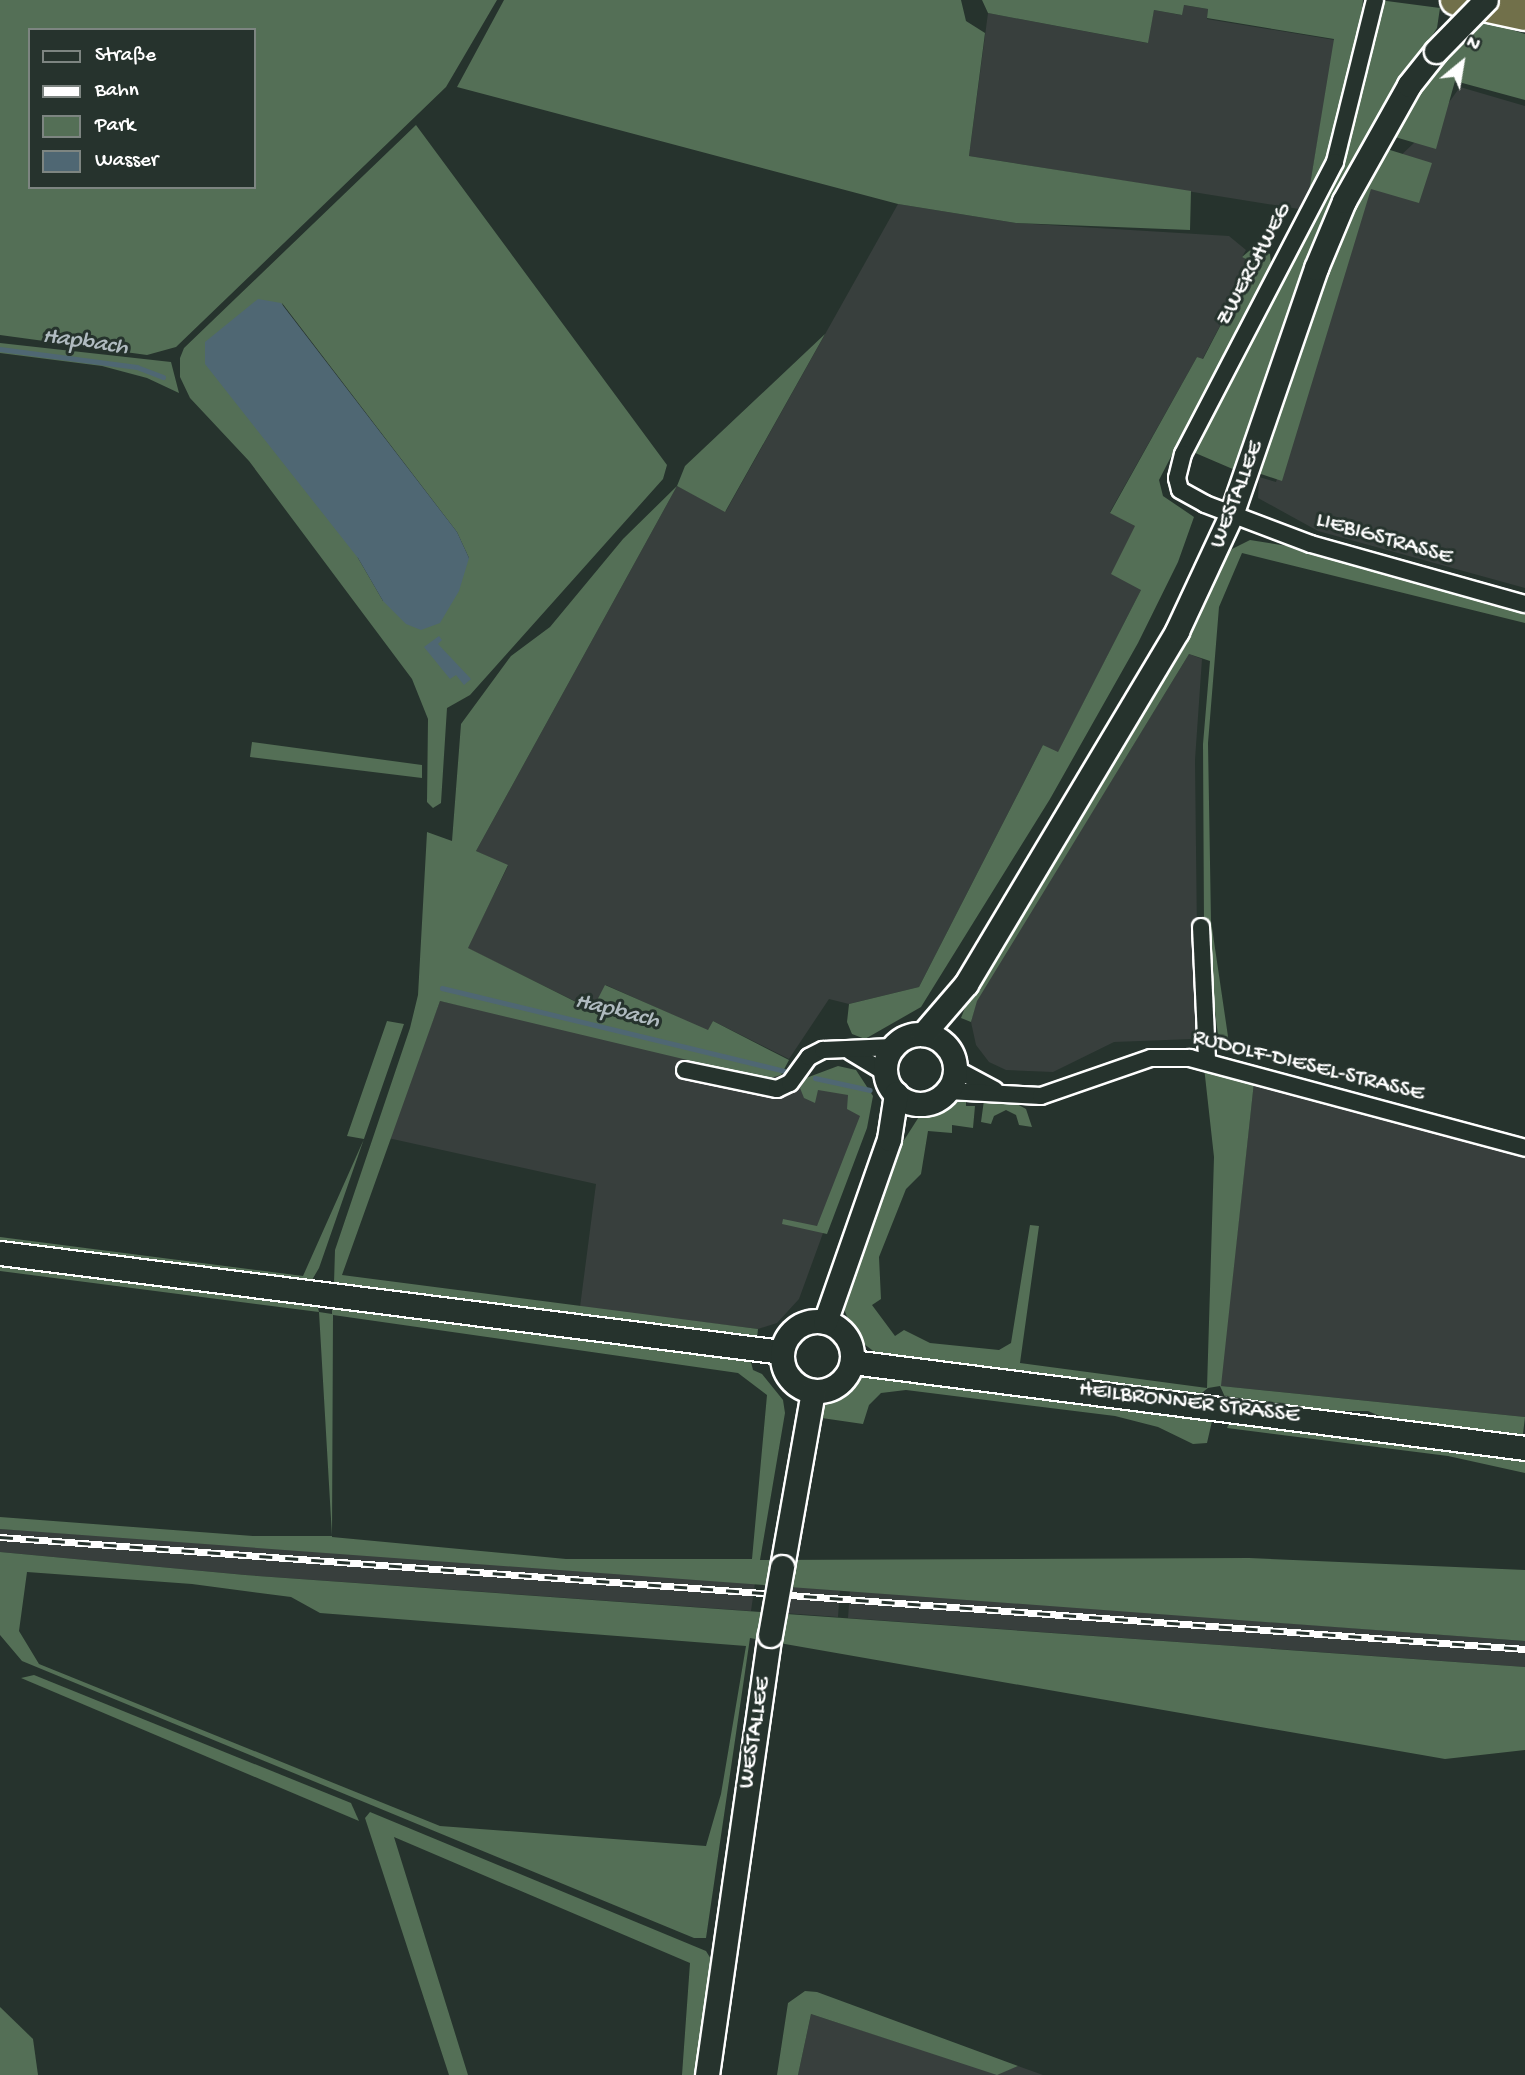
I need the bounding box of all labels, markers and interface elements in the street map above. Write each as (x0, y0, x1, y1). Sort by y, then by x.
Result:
legend (28, 28, 256, 189)
north arrow (1427, 28, 1497, 98)
text: N (1462, 31, 1484, 57)
text: Straße (95, 44, 156, 69)
text: Bahn (95, 79, 139, 104)
text: Park (95, 114, 135, 139)
text: Wasser (95, 149, 158, 174)
street label: ZWERCHWEG (1211, 199, 1299, 331)
water label: Hapbach (40, 323, 130, 363)
street label: WESTALLEE (1205, 438, 1271, 552)
street label: LIEBIGSTRASSE (1312, 507, 1456, 573)
water label: Hapbach (572, 988, 662, 1036)
street label: RUDOLF-DIESEL-STRASSE (1189, 1025, 1427, 1109)
street label: HEILBRONNER STRASSE (1077, 1377, 1301, 1431)
street label: WESTALLEE (734, 1675, 778, 1791)

